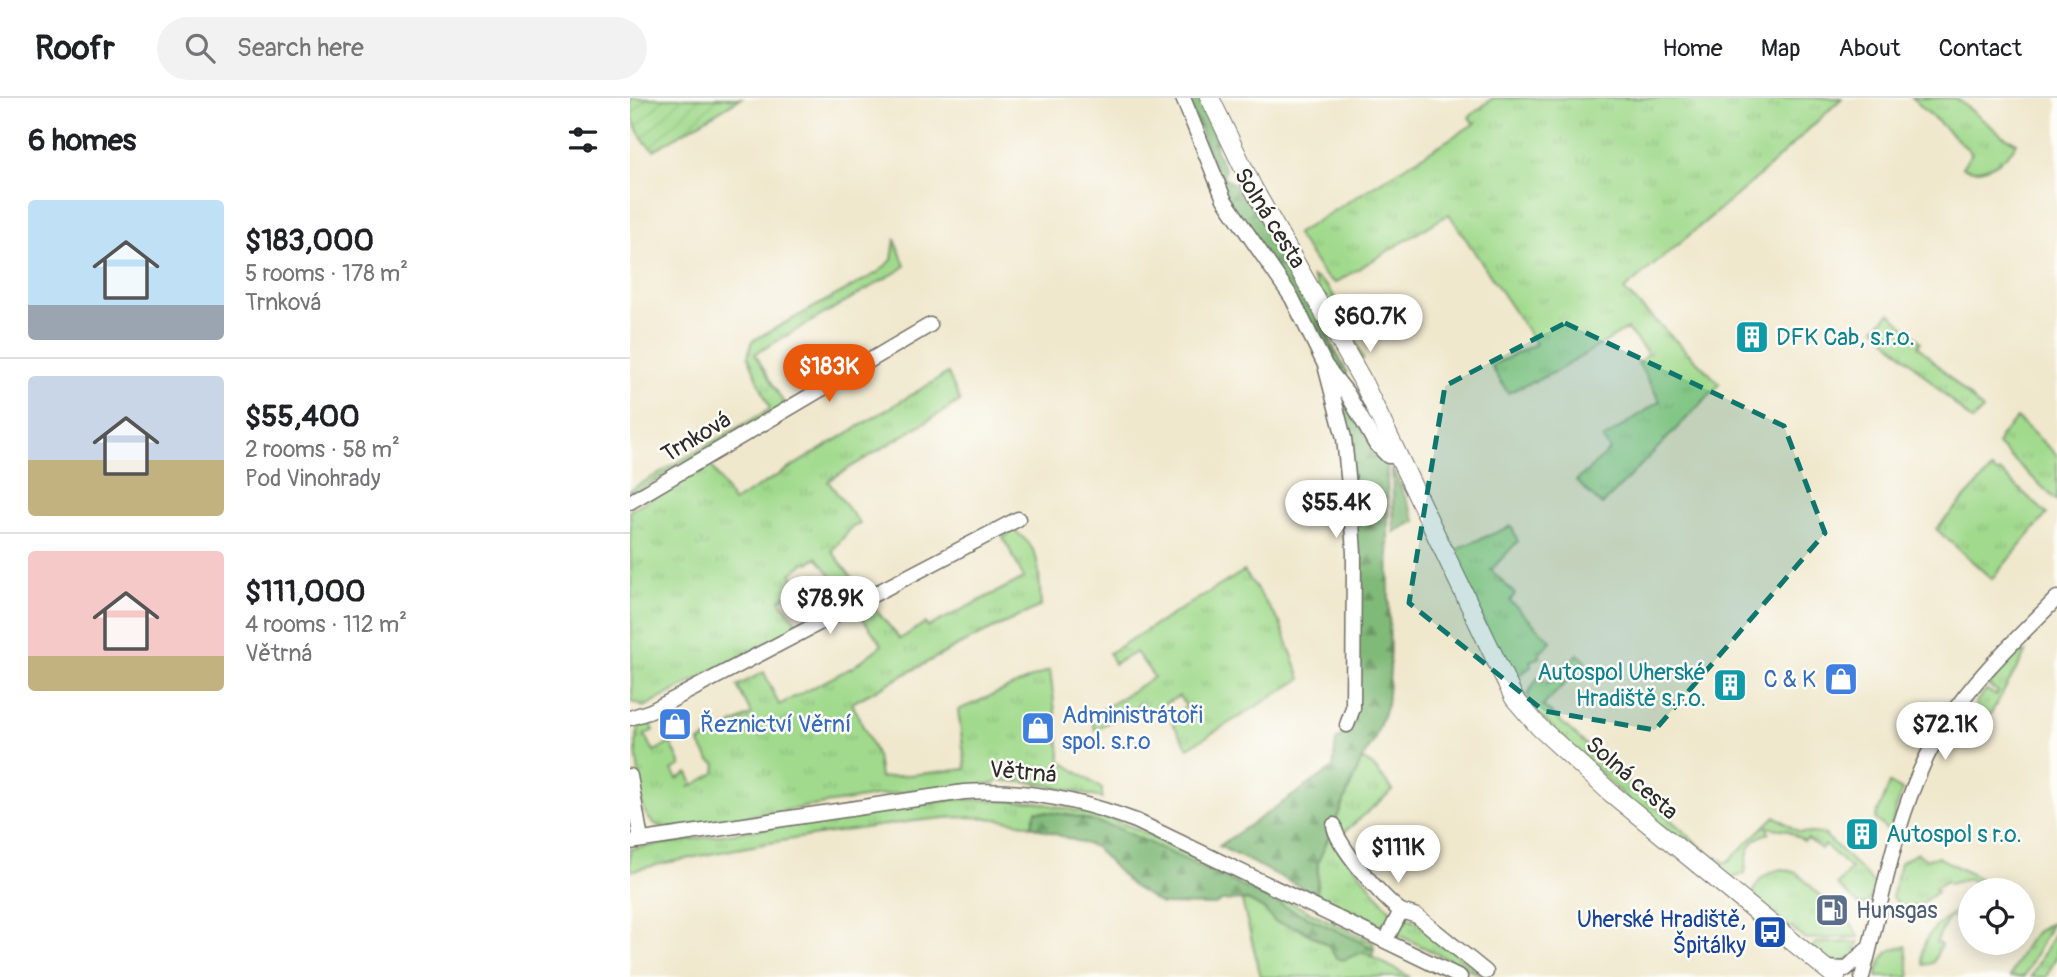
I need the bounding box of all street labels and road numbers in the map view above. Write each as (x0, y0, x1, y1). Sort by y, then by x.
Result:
street label: Solná cesta (1228, 162, 1312, 274)
street label: Trnková (656, 405, 736, 469)
street label: Solná cesta (1580, 730, 1684, 826)
street label: Větrná (988, 755, 1058, 789)

